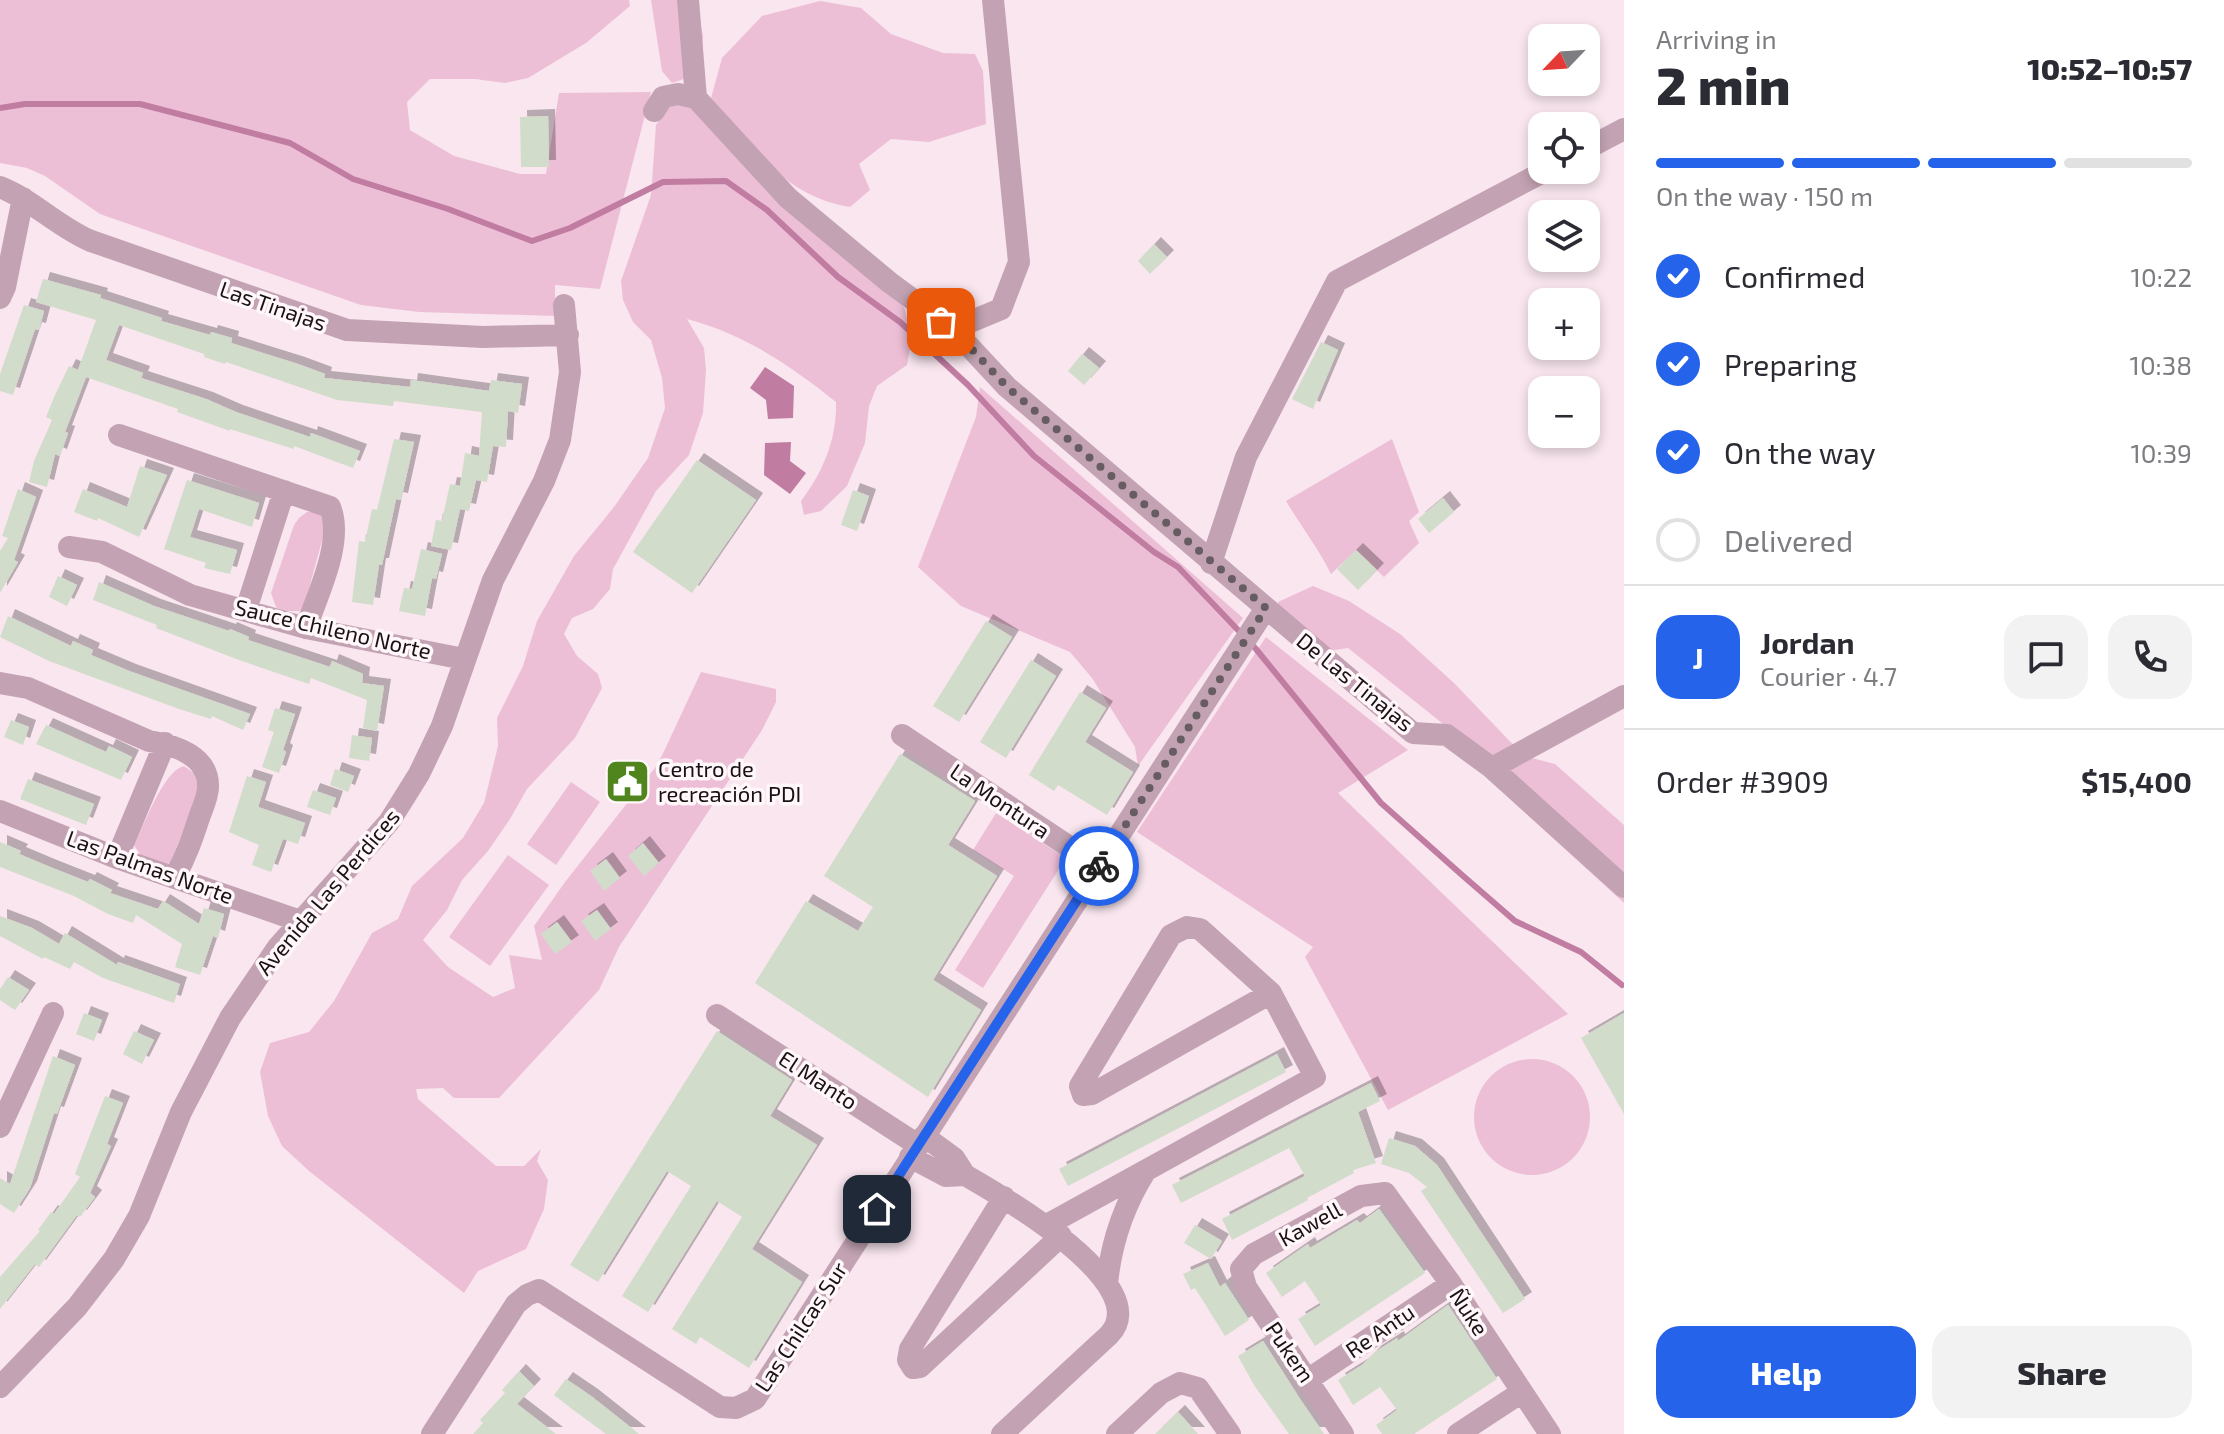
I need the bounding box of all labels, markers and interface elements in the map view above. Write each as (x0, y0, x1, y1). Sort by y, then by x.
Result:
text: Arriving in (1656, 23, 1777, 54)
north arrow (1528, 24, 1600, 96)
map controls (1528, 24, 1600, 448)
text: 10:52–10:57 (2027, 50, 2192, 86)
text: 2 min (1656, 53, 1791, 115)
button: locate (1528, 112, 1600, 184)
text: On the way · 150 m (1656, 180, 1873, 211)
button: layers (1528, 200, 1600, 272)
icon: check (1656, 254, 1700, 298)
text: Confirmed (1724, 258, 1865, 294)
text: 10:22 (2131, 261, 2192, 292)
street label: Las Tinajas (216, 275, 330, 336)
pin (907, 288, 975, 356)
button: + (1528, 288, 1600, 360)
icon: bag (919, 300, 963, 344)
icon: check (1656, 342, 1700, 386)
text: Preparing (1724, 346, 1857, 382)
text: 10:38 (2130, 349, 2192, 380)
button: − (1528, 376, 1600, 448)
icon: check (1656, 430, 1700, 474)
text: On the way (1724, 434, 1876, 470)
text: 10:39 (2131, 437, 2192, 468)
text: Delivered (1724, 522, 1853, 558)
street label: Sauce Chileno Norte (233, 593, 434, 663)
button: chat (2004, 615, 2088, 699)
button: phone (2108, 615, 2192, 699)
text: Jordan (1760, 624, 1855, 660)
street label: De Las Tinajas (1292, 626, 1419, 737)
text: J (1692, 639, 1704, 675)
text: Courier · 4.7 (1760, 660, 1897, 691)
place label: Centro de recreación PDI (658, 755, 801, 806)
street label: La Montura (946, 757, 1055, 843)
public building icon: Centro de recreación PDI (603, 758, 651, 806)
text: Order #3909 (1656, 763, 1829, 799)
text: $15,400 (2081, 763, 2192, 799)
street label: Avenida Las Perdices (250, 803, 404, 980)
street label: Las Palmas Norte (63, 824, 237, 908)
courier (1059, 826, 1139, 906)
icon: bike (1077, 844, 1121, 888)
street label: El Manto (774, 1044, 863, 1114)
pin (843, 1175, 911, 1243)
icon: home (855, 1187, 899, 1231)
street label: Kawell (1273, 1195, 1346, 1251)
street label: Las Chilcas Sur (749, 1257, 852, 1396)
street label: Ñuke (1445, 1283, 1495, 1340)
street label: Re Antu (1340, 1298, 1419, 1362)
street label: Pukem (1261, 1316, 1320, 1387)
button: Help (1656, 1326, 1916, 1418)
button: Share (1932, 1326, 2192, 1418)

